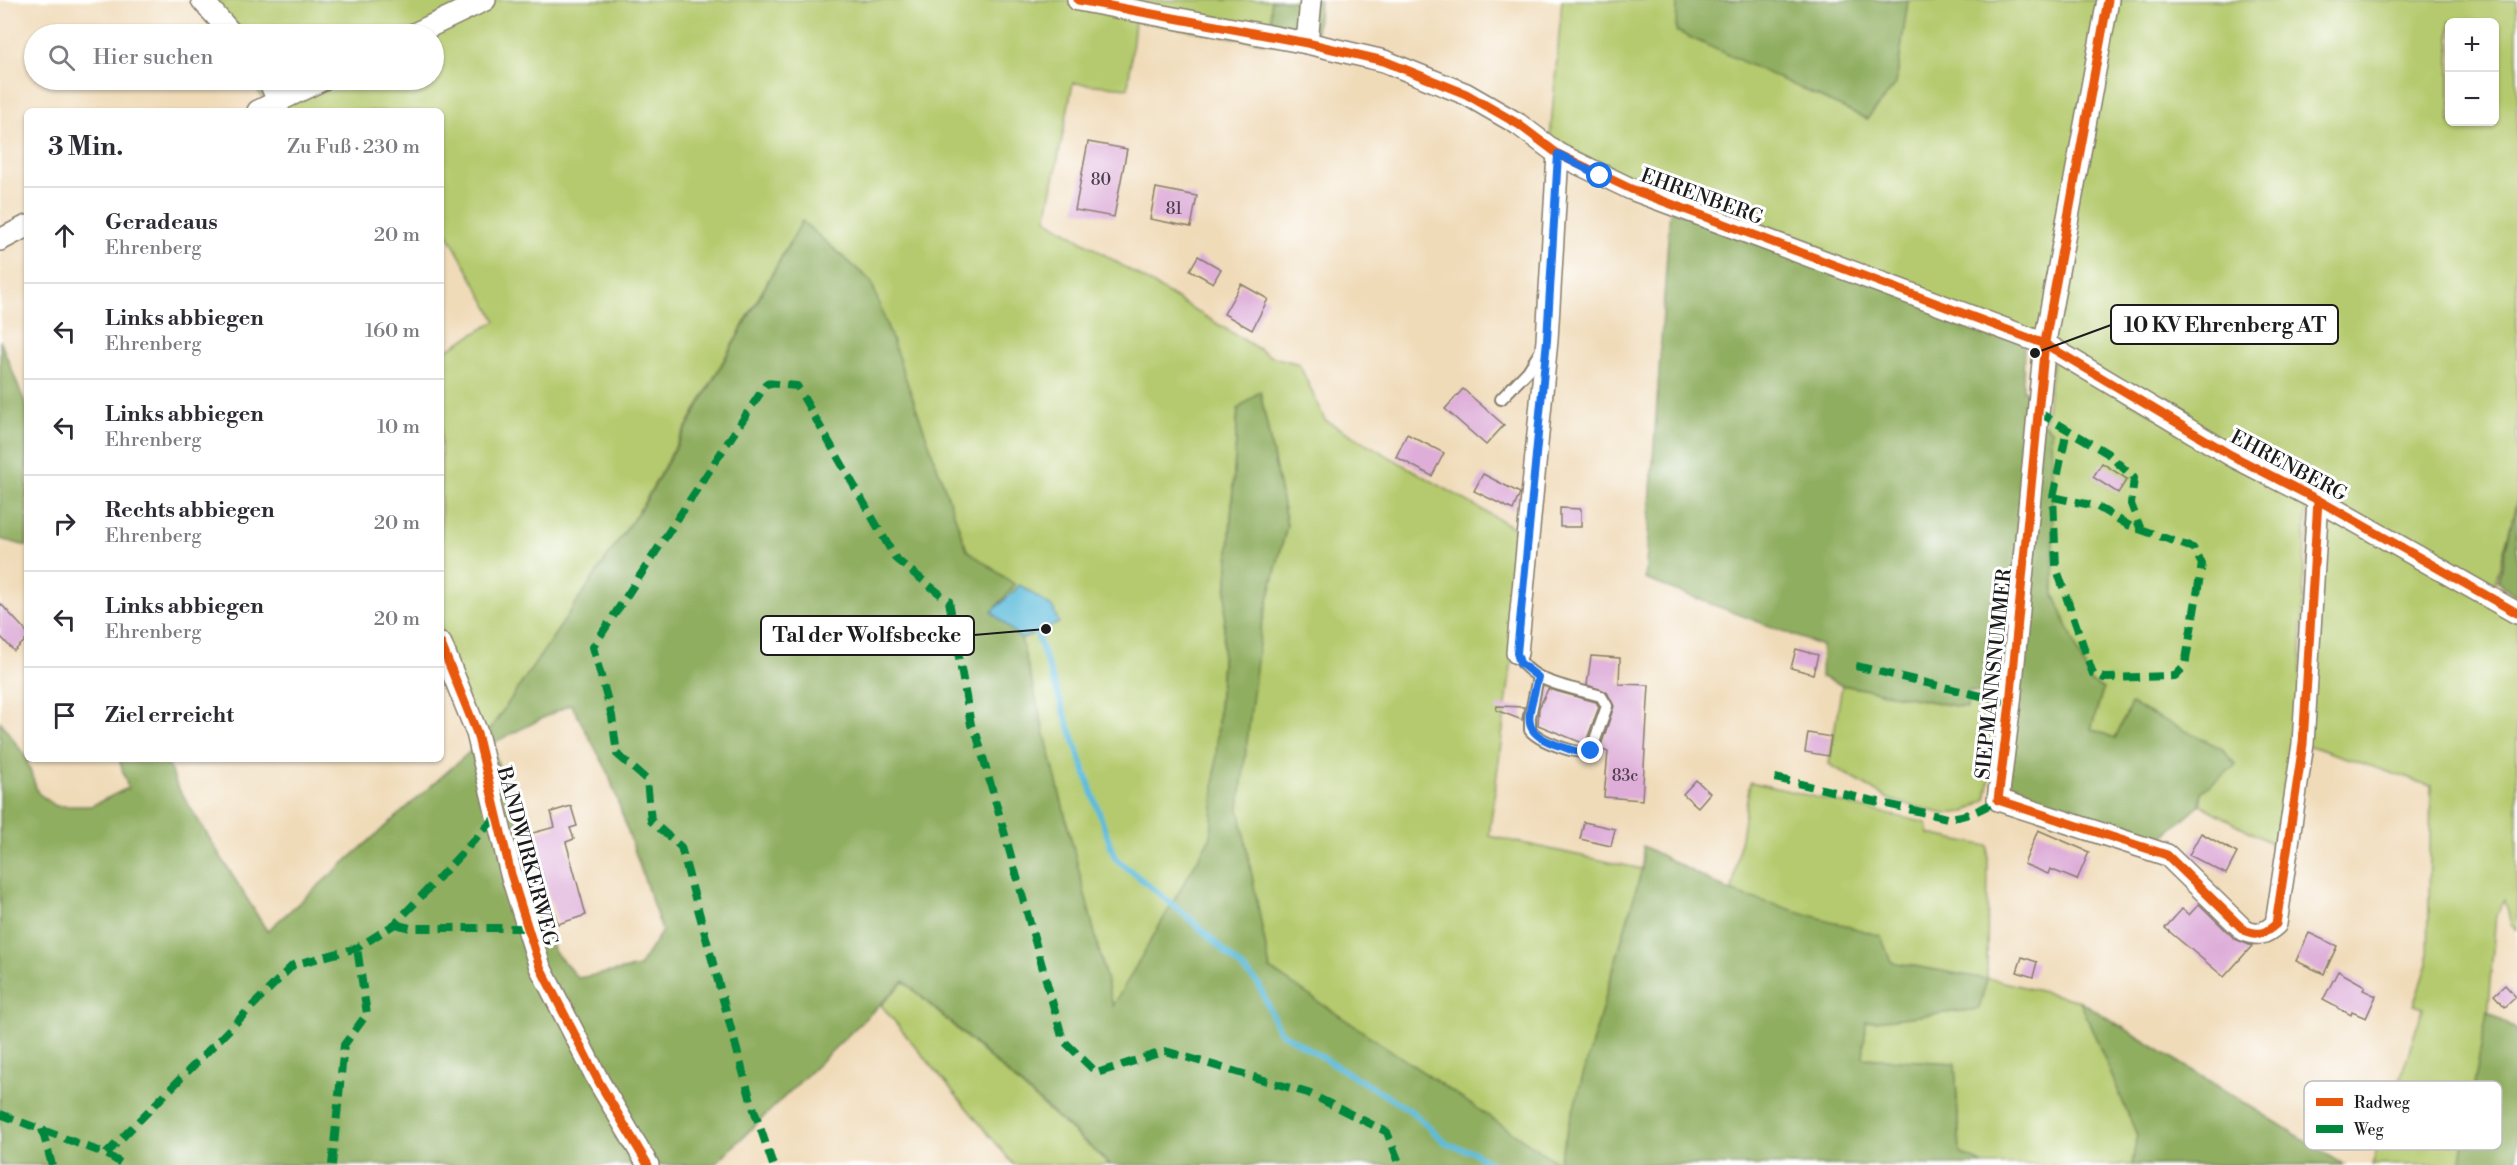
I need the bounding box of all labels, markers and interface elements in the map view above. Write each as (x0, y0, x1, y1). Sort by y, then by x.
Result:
map controls (2445, 18, 2499, 126)
button: + (2445, 18, 2499, 72)
search box (24, 24, 444, 90)
icon: search (45, 41, 78, 74)
text: Hier suchen (93, 44, 213, 71)
button: − (2445, 72, 2499, 126)
text: 3 Min. (48, 131, 123, 163)
text: Zu Fuß · 230 m (287, 135, 420, 160)
route start (1586, 162, 1612, 188)
street label: EHRENBERG (1637, 164, 1766, 231)
house number: 80 (1091, 170, 1111, 190)
house number: 81 (1166, 199, 1182, 219)
text: Geradeaus (105, 209, 218, 236)
icon: ahead (48, 219, 81, 252)
text: 20 m (374, 223, 420, 248)
text: Ehrenberg (105, 236, 202, 261)
text: Links abbiegen (105, 305, 264, 332)
callout: 10 KV Ehrenberg AT (2111, 305, 2338, 344)
text: 10 KV Ehrenberg AT (2124, 313, 2326, 339)
icon: left (48, 315, 81, 348)
text: 160 m (365, 319, 420, 344)
text: Ehrenberg (105, 332, 202, 357)
text: Links abbiegen (105, 401, 264, 428)
icon: left (48, 411, 81, 444)
text: 10 m (377, 415, 420, 440)
street label: EHRENBERG (2226, 425, 2351, 508)
text: Ehrenberg (105, 428, 202, 453)
text: Rechts abbiegen (105, 497, 275, 524)
icon: right (48, 507, 81, 540)
text: 20 m (374, 511, 420, 536)
text: Ehrenberg (105, 524, 202, 549)
street label: SIEPMANNSNUMMER (1971, 566, 2018, 781)
text: Links abbiegen (105, 593, 264, 620)
icon: left (48, 603, 81, 636)
text: 20 m (374, 607, 420, 632)
callout: Tal der Wolfsbecke (761, 616, 974, 655)
text: Ehrenberg (105, 620, 202, 645)
text: Tal der Wolfsbecke (773, 623, 961, 649)
icon: arrive (48, 699, 81, 732)
text: Ziel erreicht (105, 702, 234, 729)
route end (1577, 737, 1603, 763)
street label: BANDWIRKERWEG (490, 763, 563, 949)
house number: 83c (1612, 766, 1638, 786)
legend (2304, 1081, 2502, 1150)
text: Radweg (2354, 1093, 2411, 1113)
text: Weg (2353, 1120, 2385, 1140)

